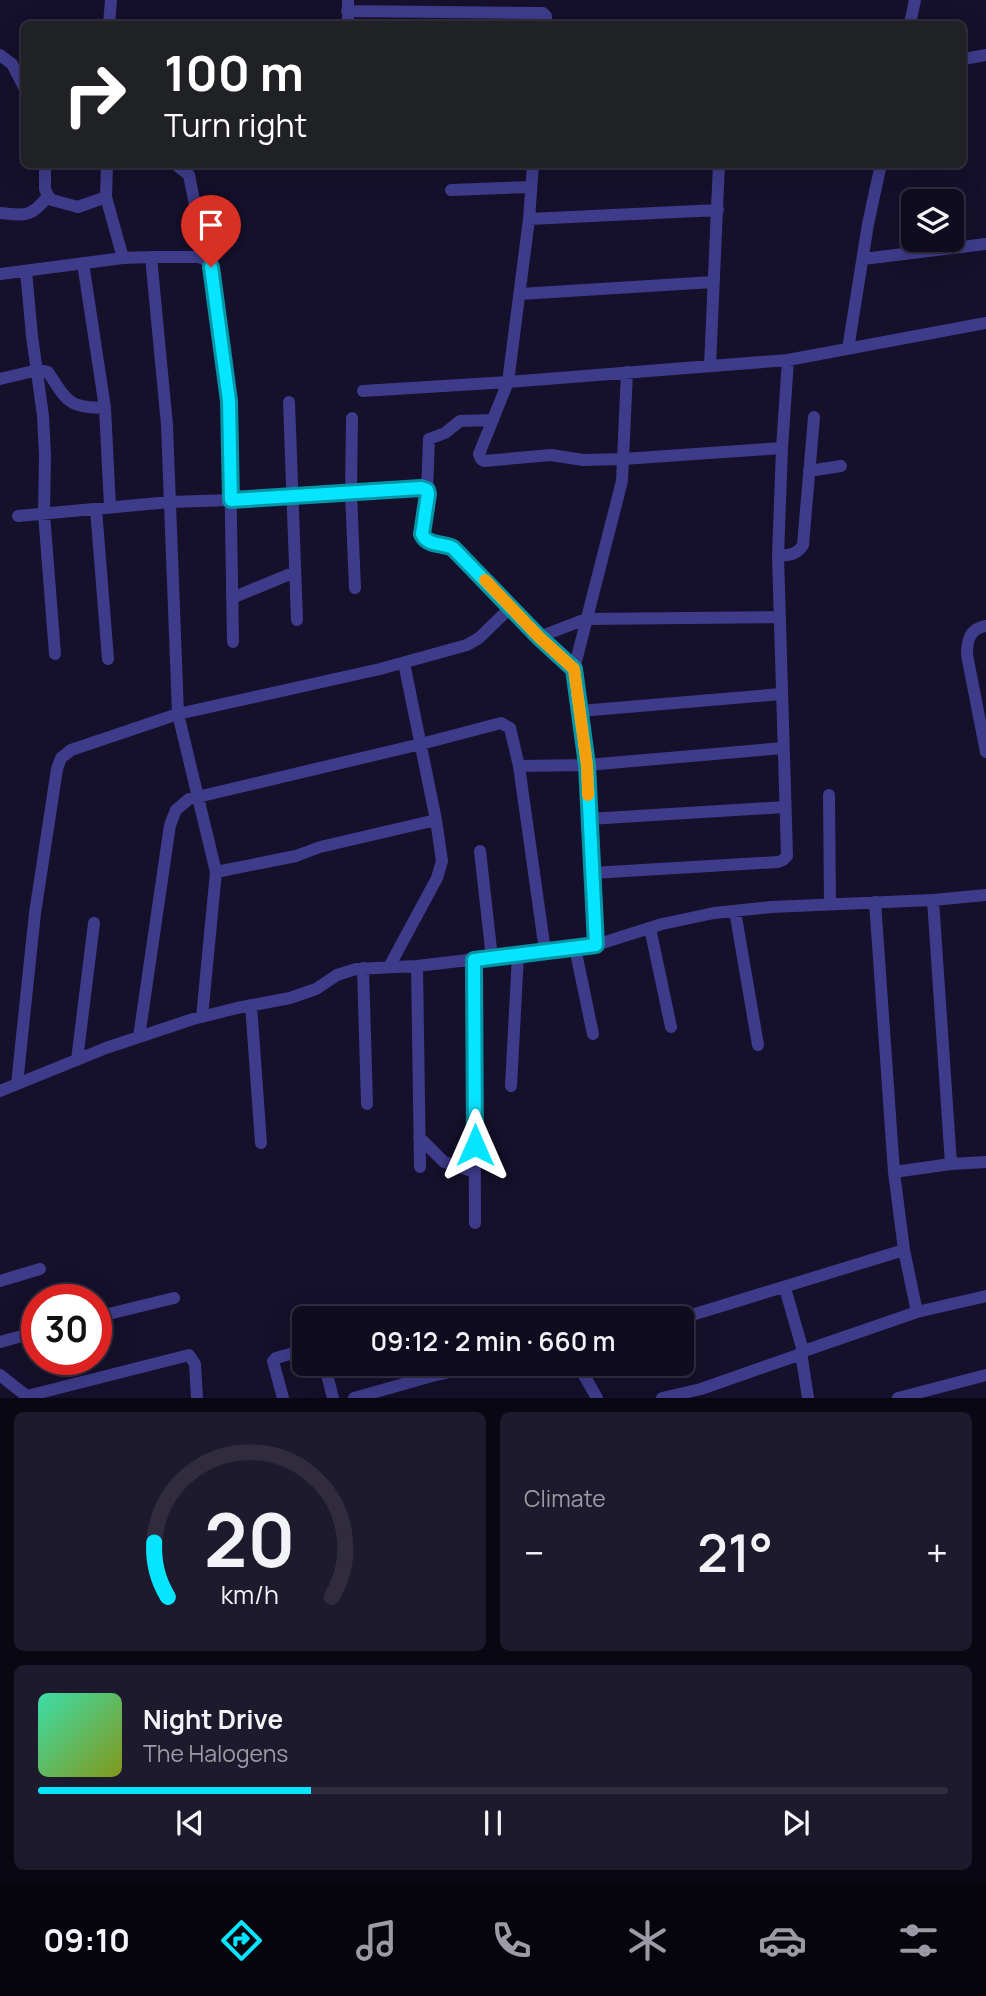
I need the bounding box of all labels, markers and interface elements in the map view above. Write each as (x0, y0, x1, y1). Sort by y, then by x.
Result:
text: 100 m (164, 39, 304, 106)
icon: right (49, 49, 140, 140)
text: Turn right (164, 103, 307, 147)
map controls (901, 189, 964, 252)
button: layers (901, 189, 964, 252)
pin (181, 195, 241, 267)
icon: arrive (192, 206, 230, 244)
position arrow (438, 1108, 512, 1182)
speed limit sign: 30 (21, 1284, 112, 1375)
text: 09:12 · 2 min · 660 m (371, 1323, 616, 1359)
text: Climate (524, 1482, 606, 1514)
text: 20 (204, 1490, 296, 1590)
text: 21° (697, 1517, 773, 1588)
text: − (524, 1526, 545, 1578)
text: + (926, 1526, 948, 1578)
text: km/h (221, 1577, 279, 1612)
text: Night Drive (143, 1701, 283, 1737)
text: The Halogens (143, 1737, 288, 1769)
icon: previous (171, 1804, 209, 1842)
icon: pause (474, 1804, 512, 1842)
icon: next (777, 1804, 815, 1842)
icon: directions (217, 1916, 266, 1965)
icon: music (352, 1916, 401, 1965)
icon: phone (487, 1916, 536, 1965)
icon: climate (623, 1916, 672, 1965)
icon: car (758, 1916, 807, 1965)
icon: filters (894, 1916, 943, 1965)
text: 09:10 (43, 1918, 130, 1962)

